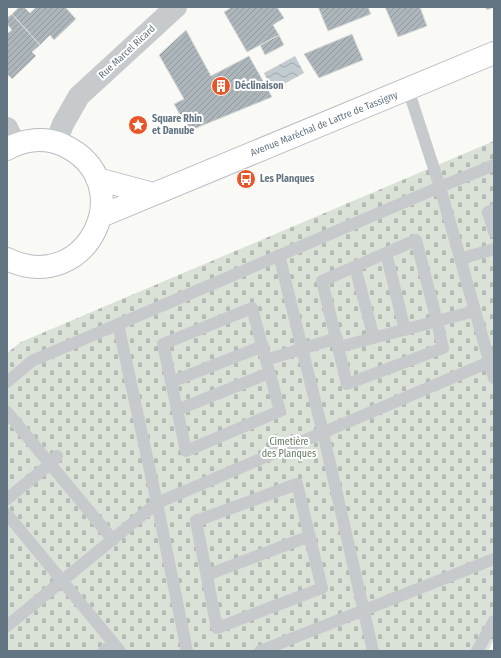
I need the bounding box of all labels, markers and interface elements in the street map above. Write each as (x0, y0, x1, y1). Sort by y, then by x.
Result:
street label: Rue Marcel Ricard (96, 23, 158, 81)
building icon: Déclinaison (210, 75, 232, 97)
place label: Déclinaison (235, 79, 283, 92)
street label: Avenue Maréchal de Lattre de Tassigny (249, 89, 400, 159)
place label: Square Rhin et Danube (152, 113, 202, 137)
place icon: Square Rhin et Danube (127, 114, 149, 136)
bus stop icon: Les Planques (235, 168, 257, 190)
place label: Les Planques (260, 173, 315, 185)
park label: Cimetière des Planques (262, 436, 316, 460)

